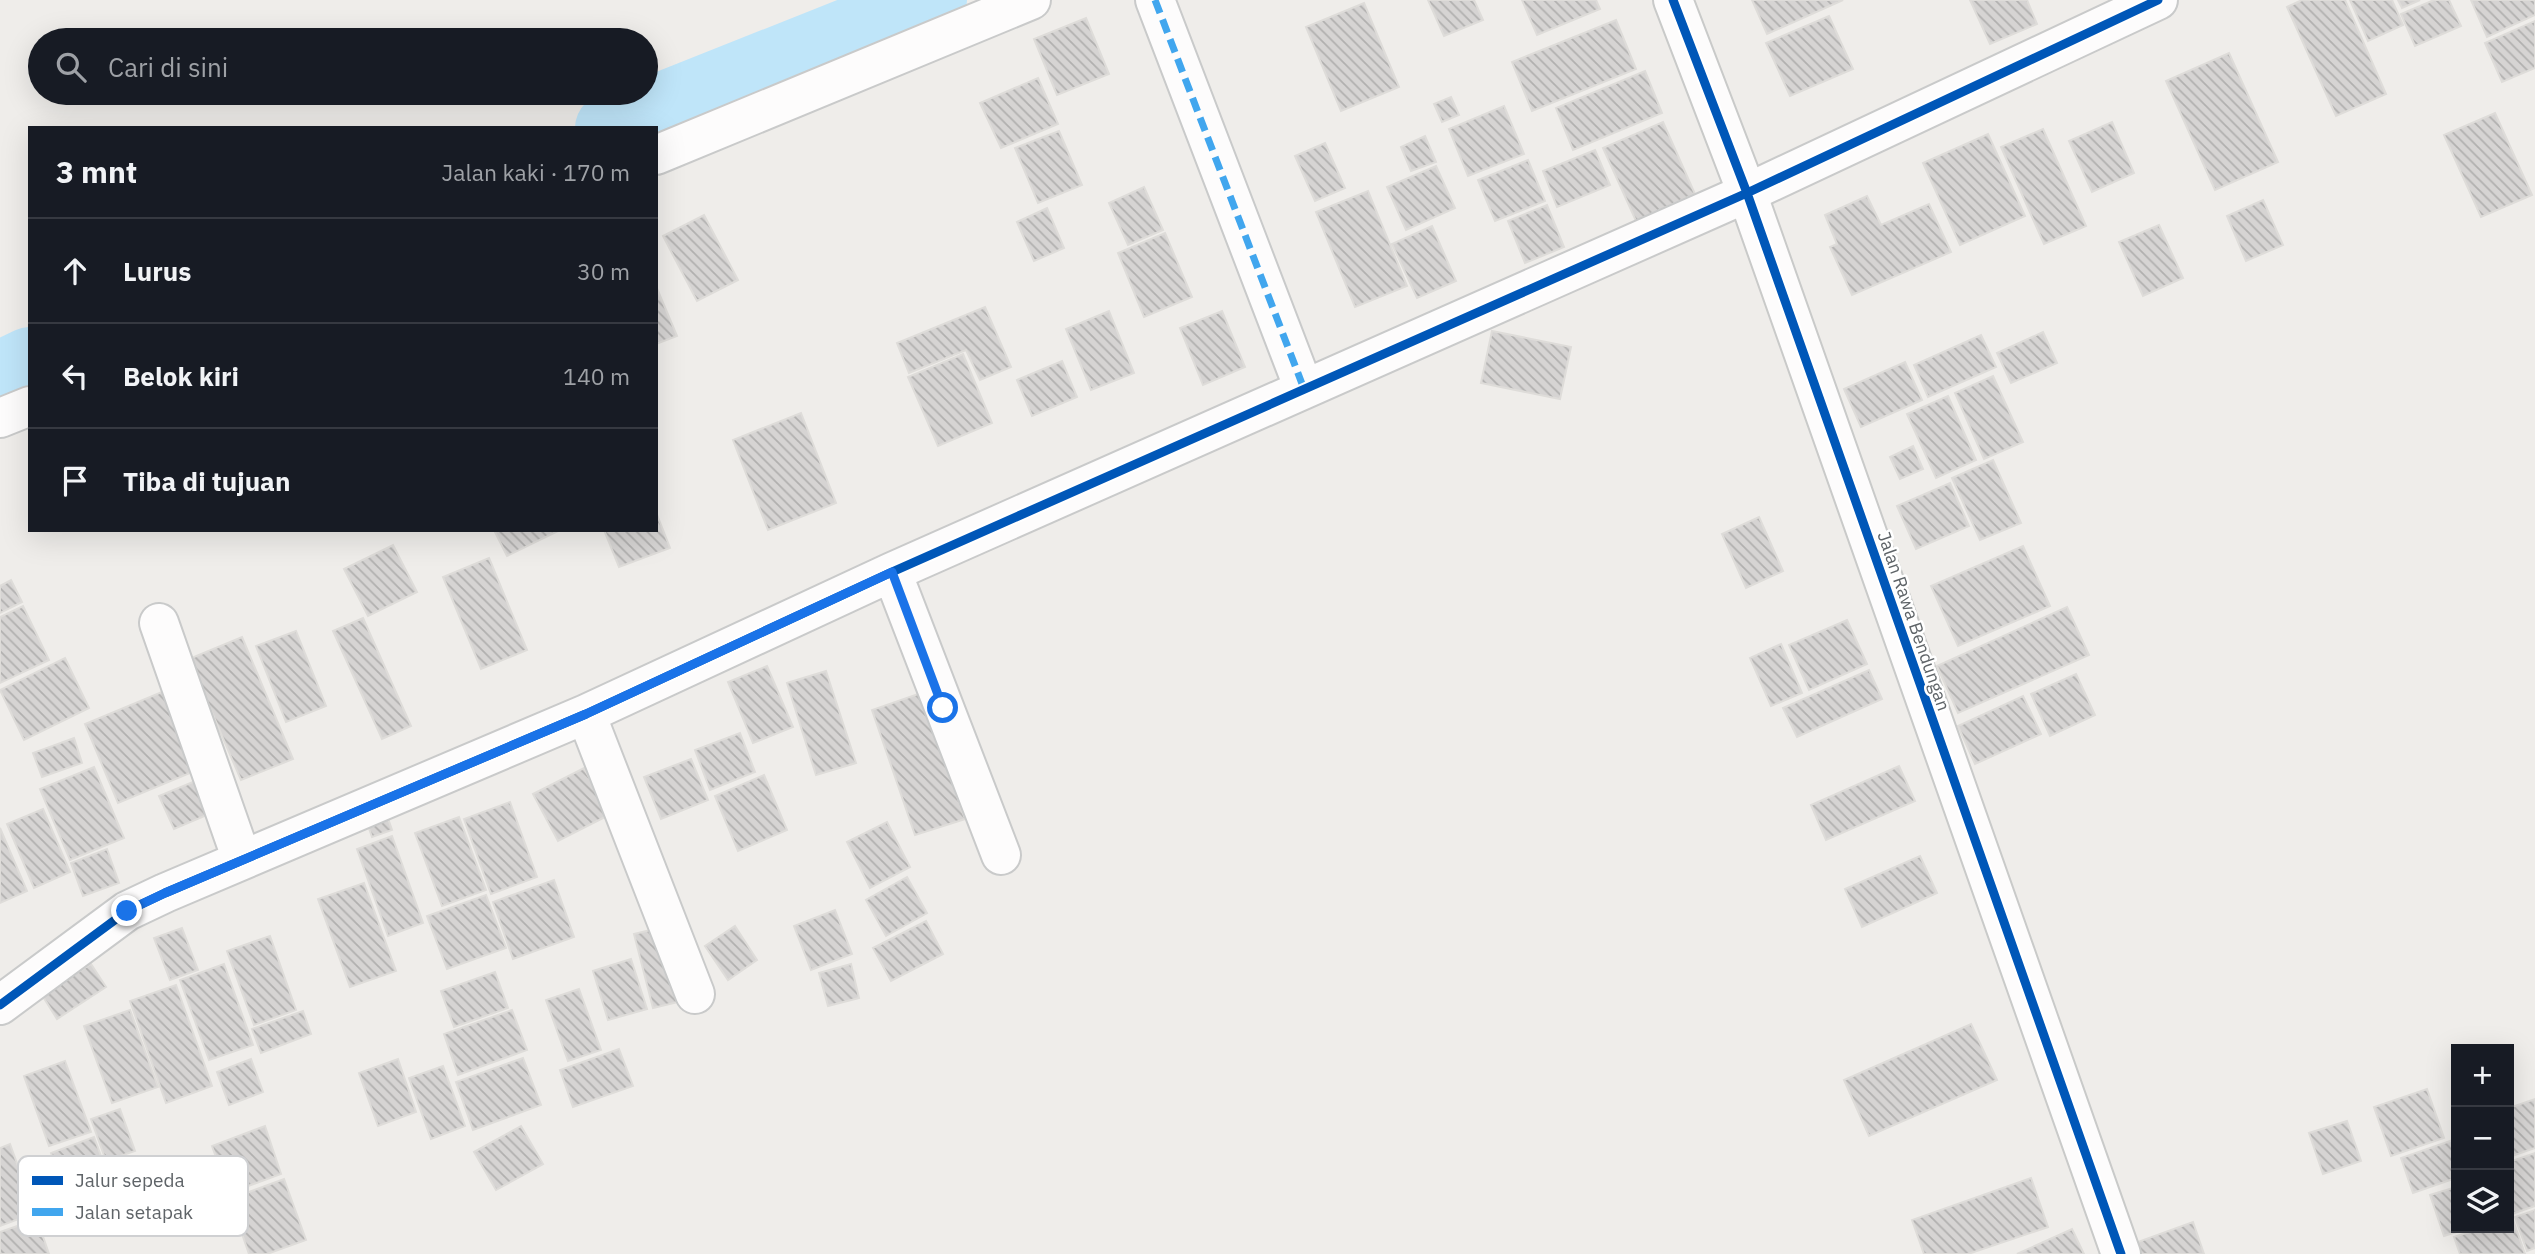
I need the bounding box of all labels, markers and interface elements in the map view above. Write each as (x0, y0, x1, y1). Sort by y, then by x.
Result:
search box (28, 28, 658, 105)
icon: search (52, 48, 90, 86)
text: Cari di sini (108, 50, 228, 84)
text: 3 mnt (56, 152, 137, 191)
text: Jalan kaki · 170 m (442, 157, 630, 187)
icon: ahead (56, 252, 94, 290)
text: Lurus (123, 254, 191, 288)
text: 30 m (577, 256, 630, 286)
icon: left (56, 357, 94, 395)
text: Belok kiri (123, 359, 239, 393)
text: 140 m (563, 361, 630, 391)
icon: arrive (56, 462, 94, 500)
text: Tiba di tujuan (123, 464, 290, 498)
street label: Jalan Rawa Bendungan (1872, 528, 1956, 714)
route start (927, 692, 958, 723)
route end (111, 895, 142, 926)
map controls (2451, 1044, 2514, 1233)
button: + (2451, 1044, 2514, 1107)
button: − (2451, 1107, 2514, 1170)
legend (18, 1156, 248, 1236)
text: Jalur sepeda (75, 1168, 185, 1192)
button: layers (2451, 1170, 2514, 1233)
text: Jalan setapak (75, 1200, 193, 1224)

